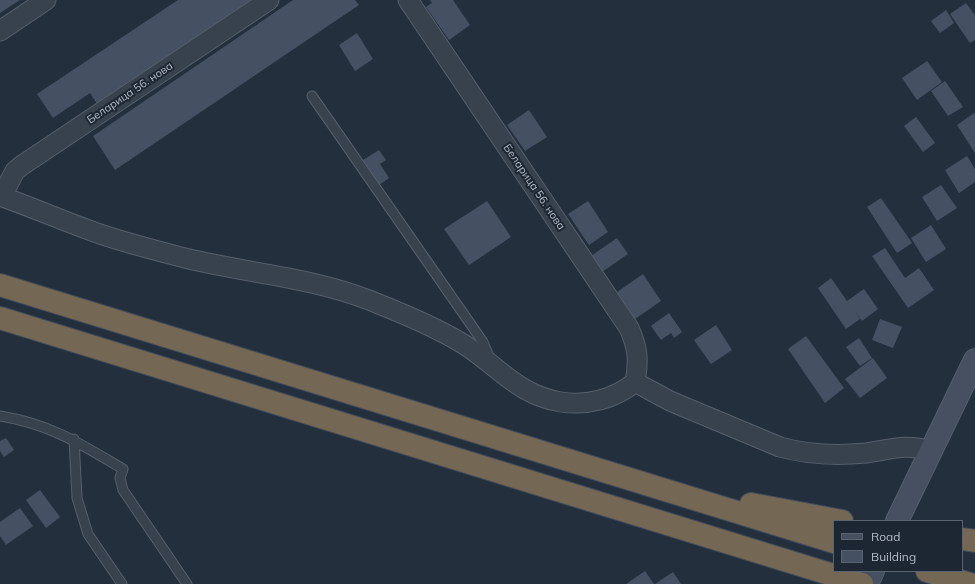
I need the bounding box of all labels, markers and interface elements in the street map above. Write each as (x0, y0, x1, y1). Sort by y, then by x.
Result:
street label: Беларица 56. нова (85, 59, 175, 127)
street label: Беларица 56. нова (500, 142, 568, 232)
legend (833, 520, 963, 572)
text: Road (871, 529, 900, 544)
text: Building (871, 549, 916, 564)

